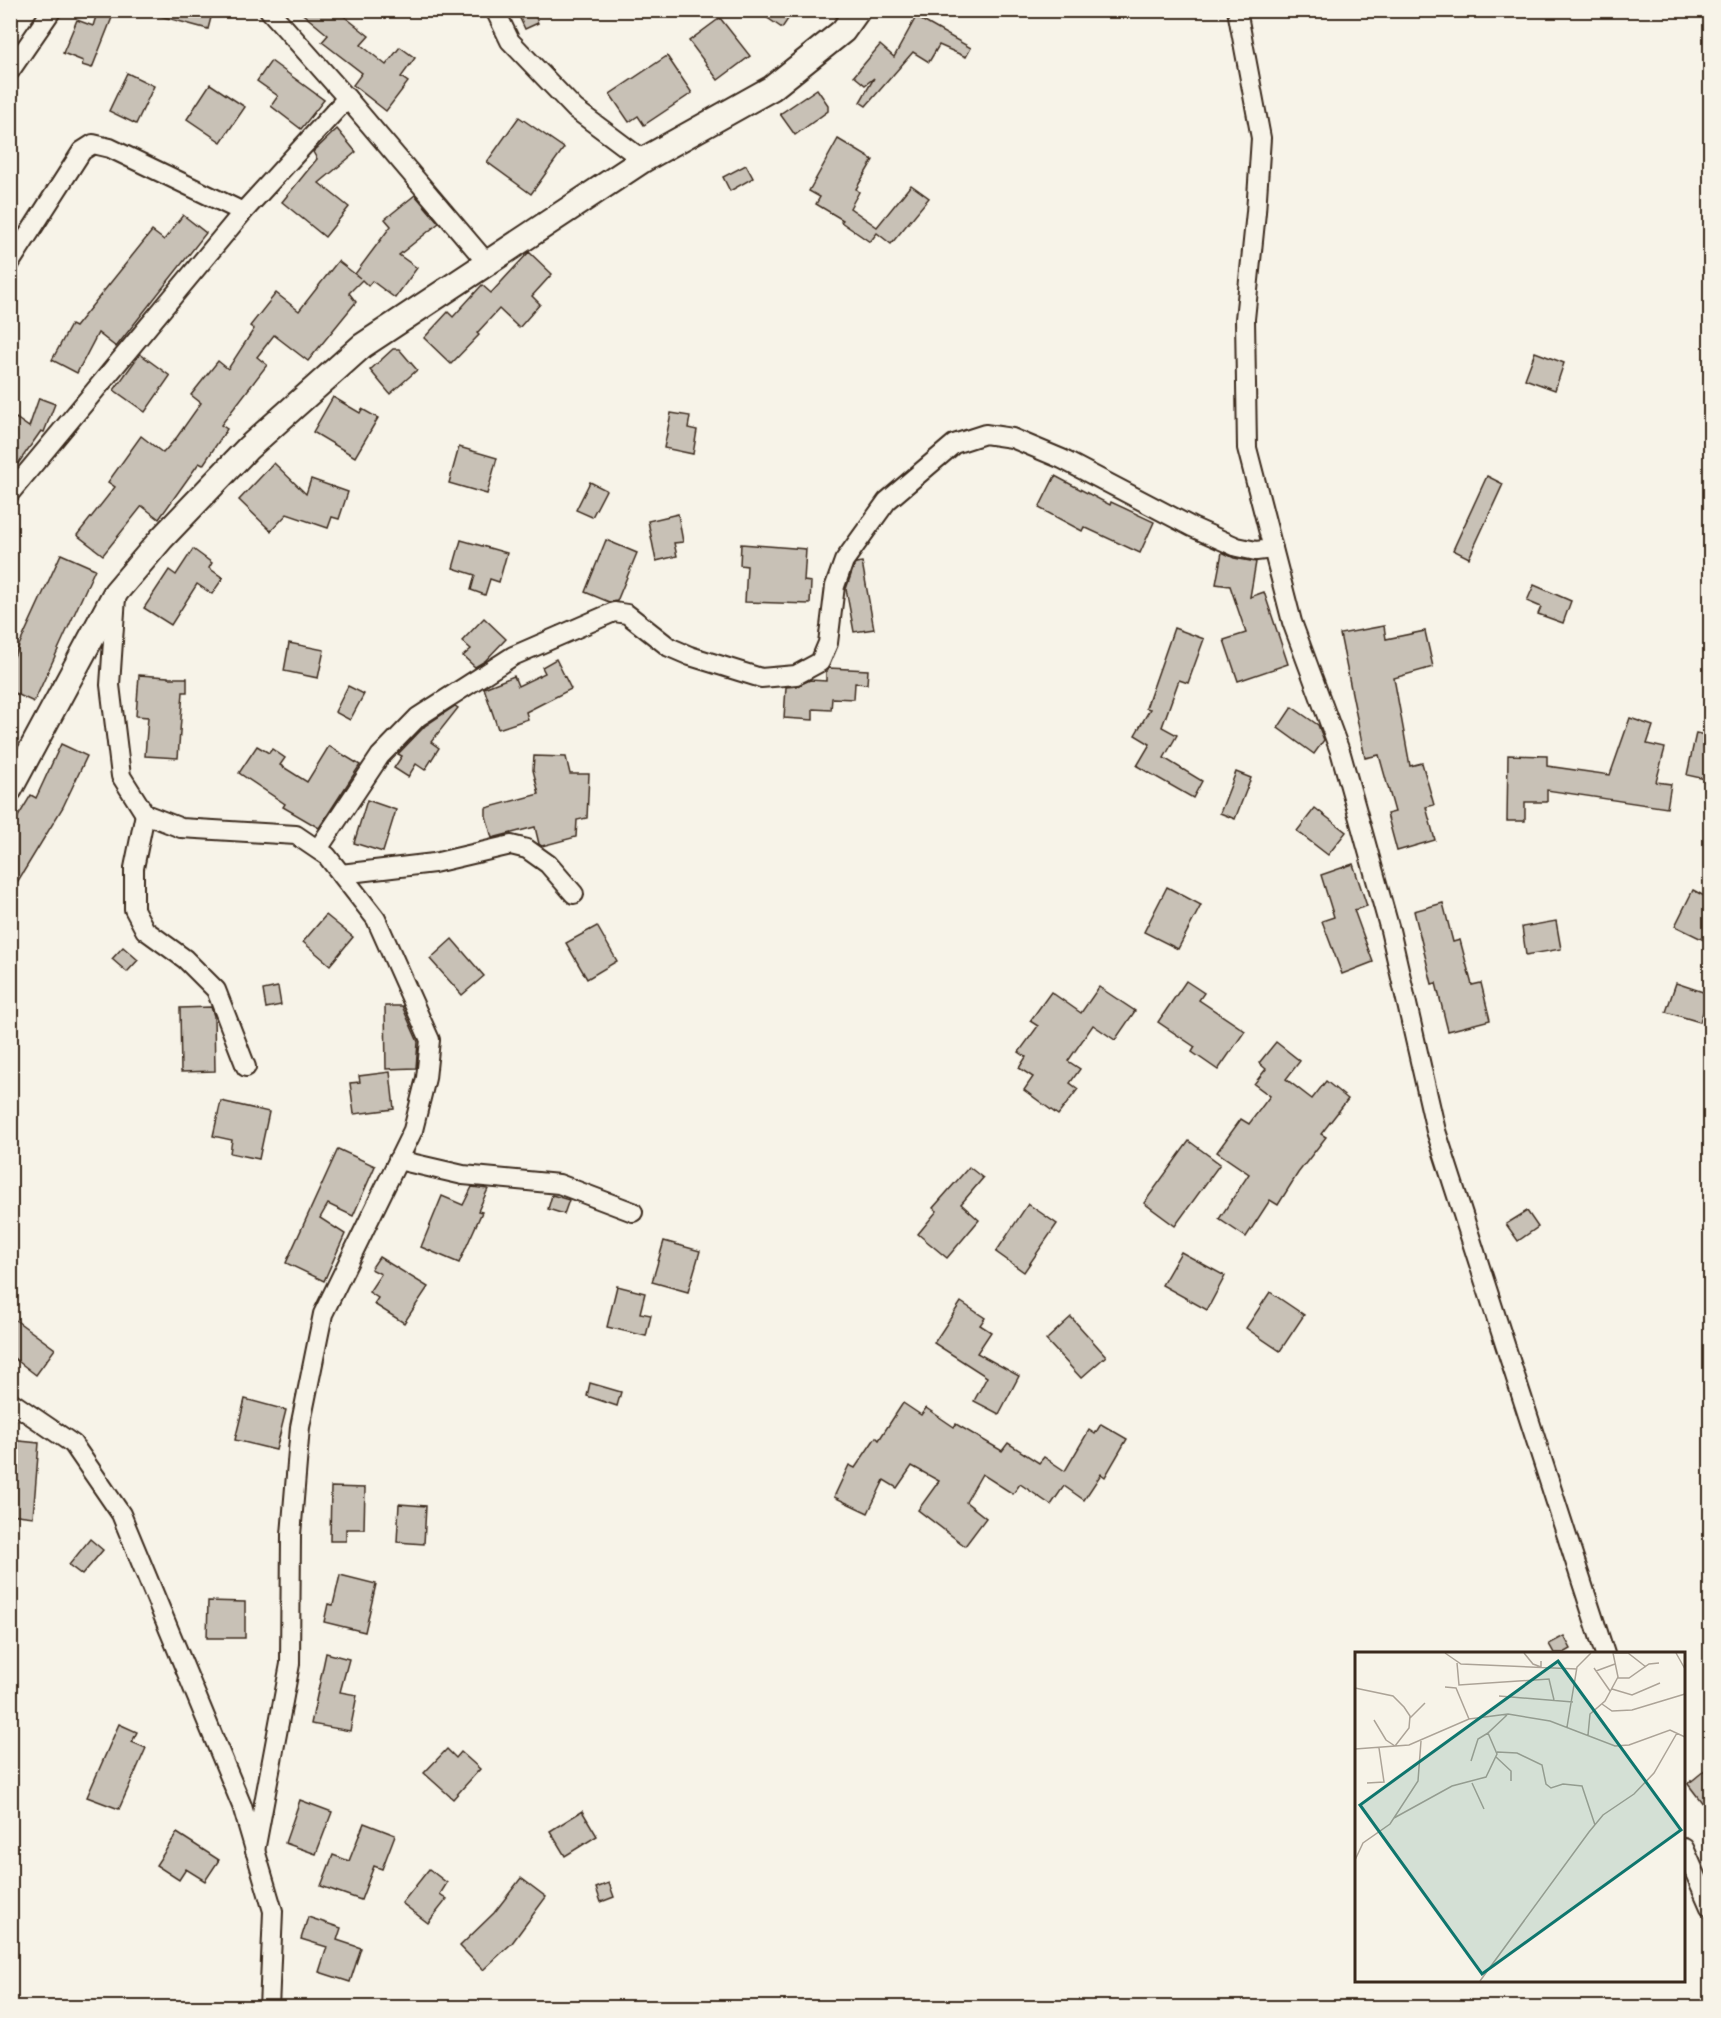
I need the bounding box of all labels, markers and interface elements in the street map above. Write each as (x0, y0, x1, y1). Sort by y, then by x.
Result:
inset map (1355, 1652, 1685, 1982)

